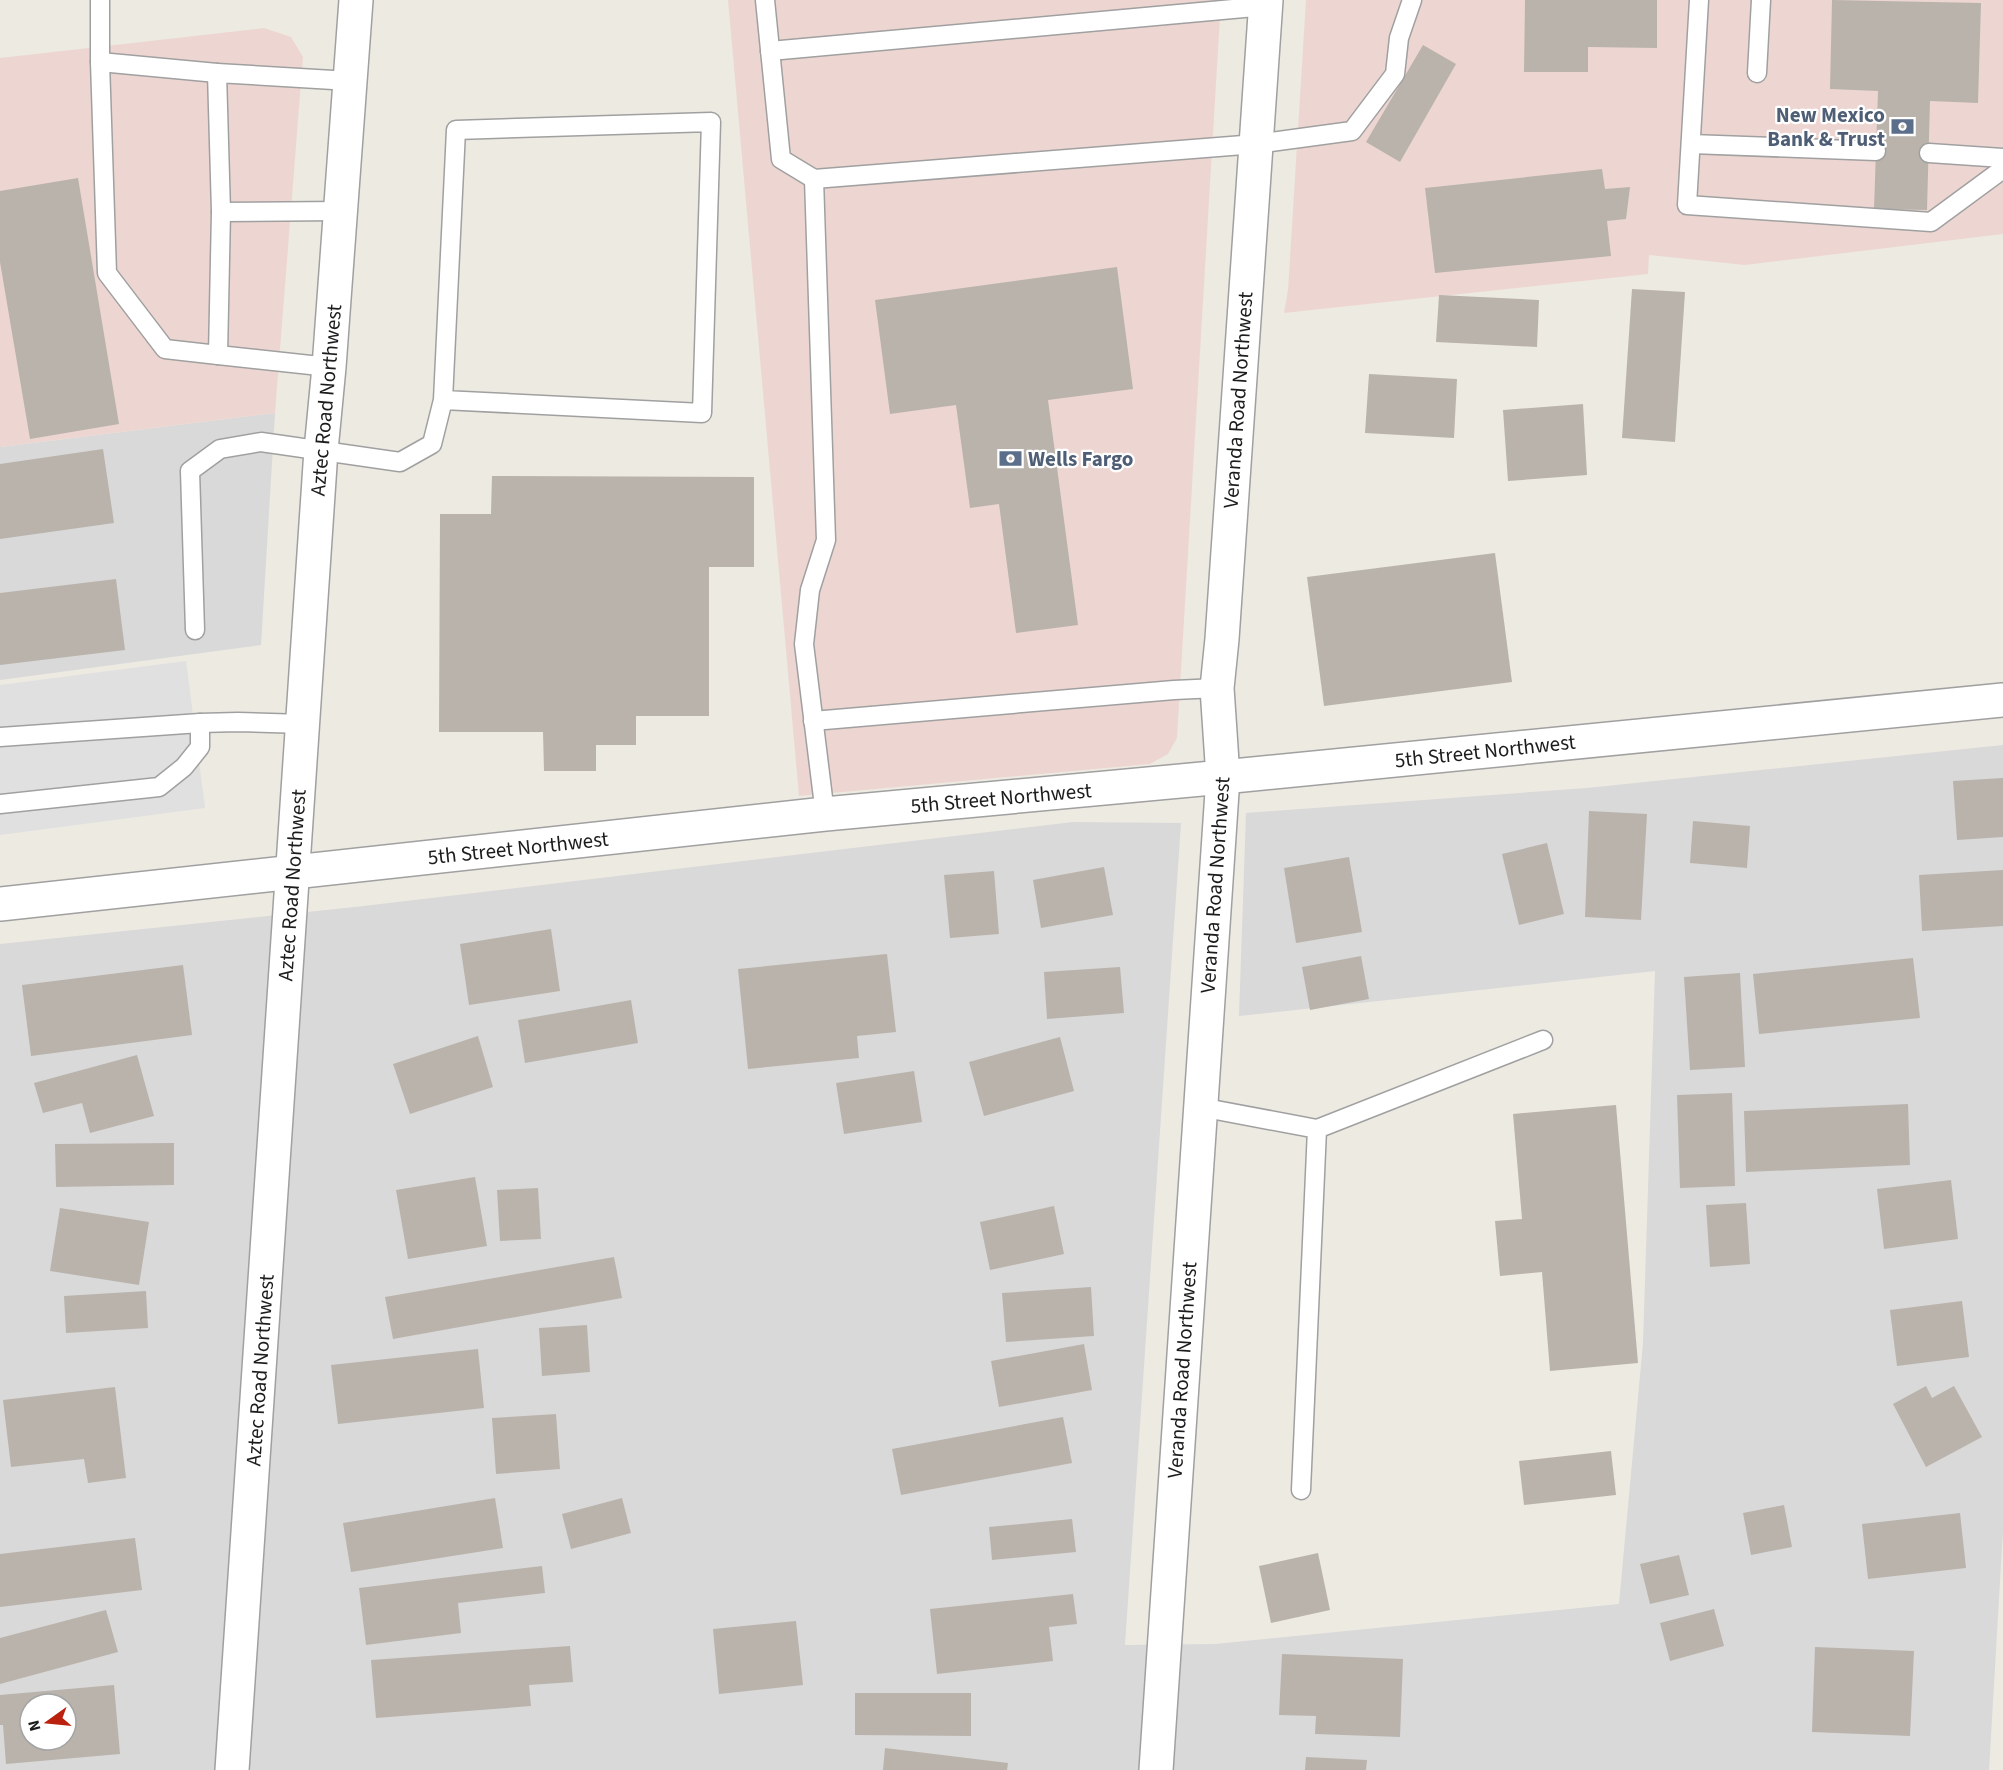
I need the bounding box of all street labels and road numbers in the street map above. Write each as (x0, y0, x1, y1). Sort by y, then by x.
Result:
street label: Veranda Road Northwest (1215, 291, 1261, 509)
street label: Aztec Road Northwest (303, 303, 349, 497)
street label: 5th Street Northwest (1393, 727, 1577, 775)
street label: 5th Street Northwest (909, 775, 1093, 821)
street label: Veranda Road Northwest (1192, 776, 1238, 994)
street label: Aztec Road Northwest (270, 788, 314, 982)
street label: 5th Street Northwest (426, 824, 610, 872)
street label: Veranda Road Northwest (1159, 1261, 1205, 1479)
street label: Aztec Road Northwest (238, 1273, 282, 1467)

